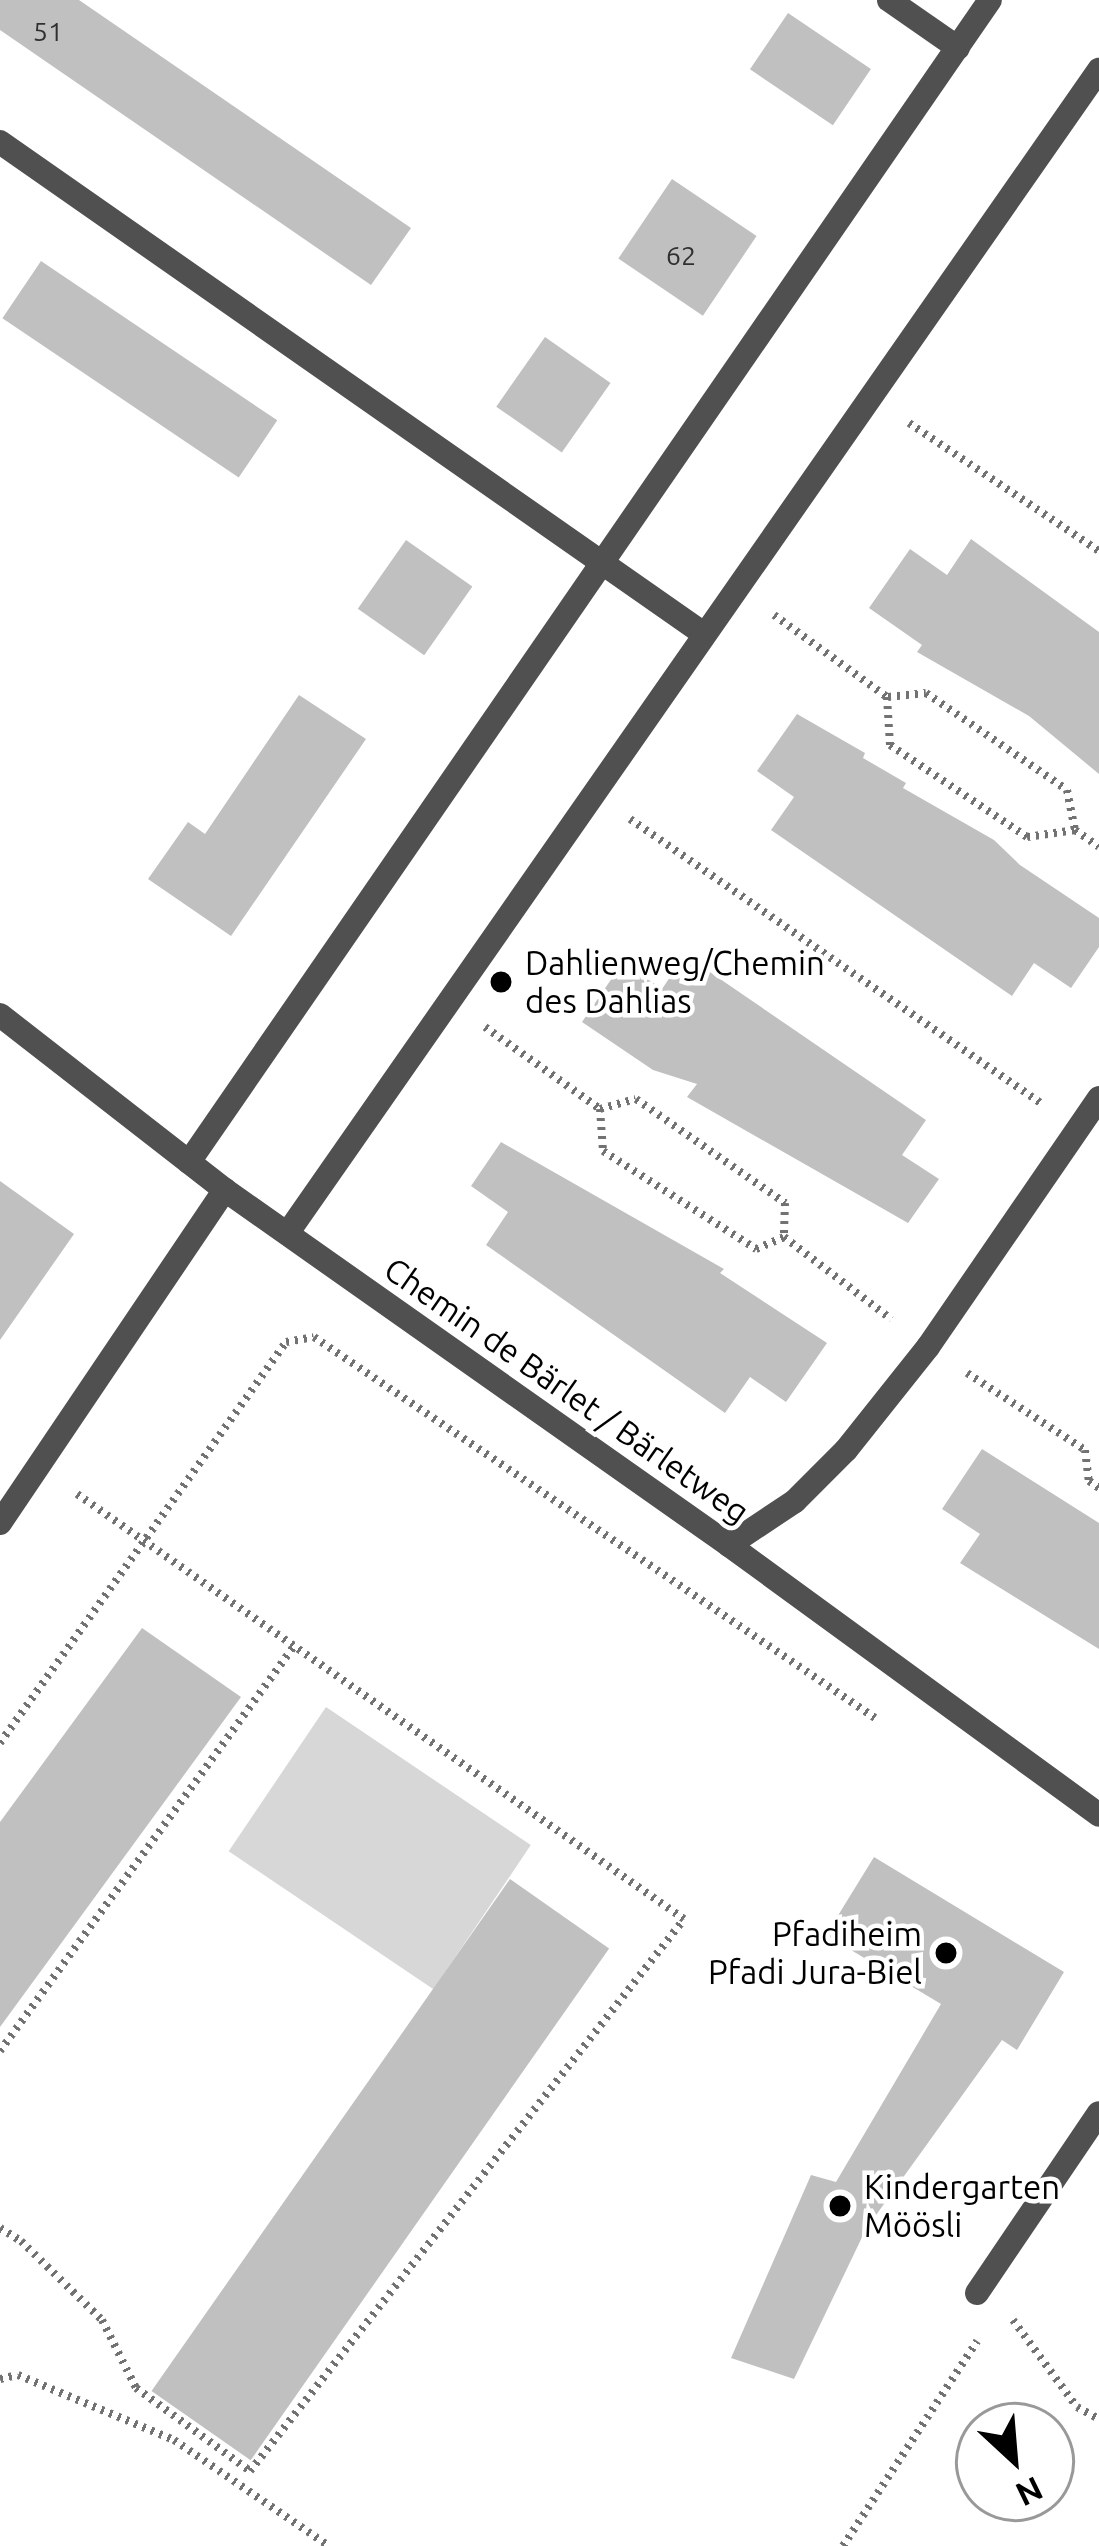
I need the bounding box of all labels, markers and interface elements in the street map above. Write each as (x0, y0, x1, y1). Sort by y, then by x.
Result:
house number: 51 (33, 16, 63, 48)
house number: 62 (666, 240, 696, 272)
place label: Dahlienweg/Chemin des Dahlias (525, 943, 825, 1021)
marker: Dahlienweg/Chemin des Dahlias (488, 969, 514, 995)
street label: Chemin de Bärlet / Bärletweg (377, 1249, 757, 1531)
place label: Pfadiheim Pfadi Jura-Biel (708, 1914, 922, 1992)
marker: Pfadiheim Pfadi Jura-Biel (933, 1940, 959, 1966)
place label: Kindergarten Möösli (864, 2167, 1060, 2245)
marker: Kindergarten Möösli (827, 2193, 853, 2219)
north arrow (955, 2402, 1075, 2522)
text: N (1011, 2470, 1049, 2514)

